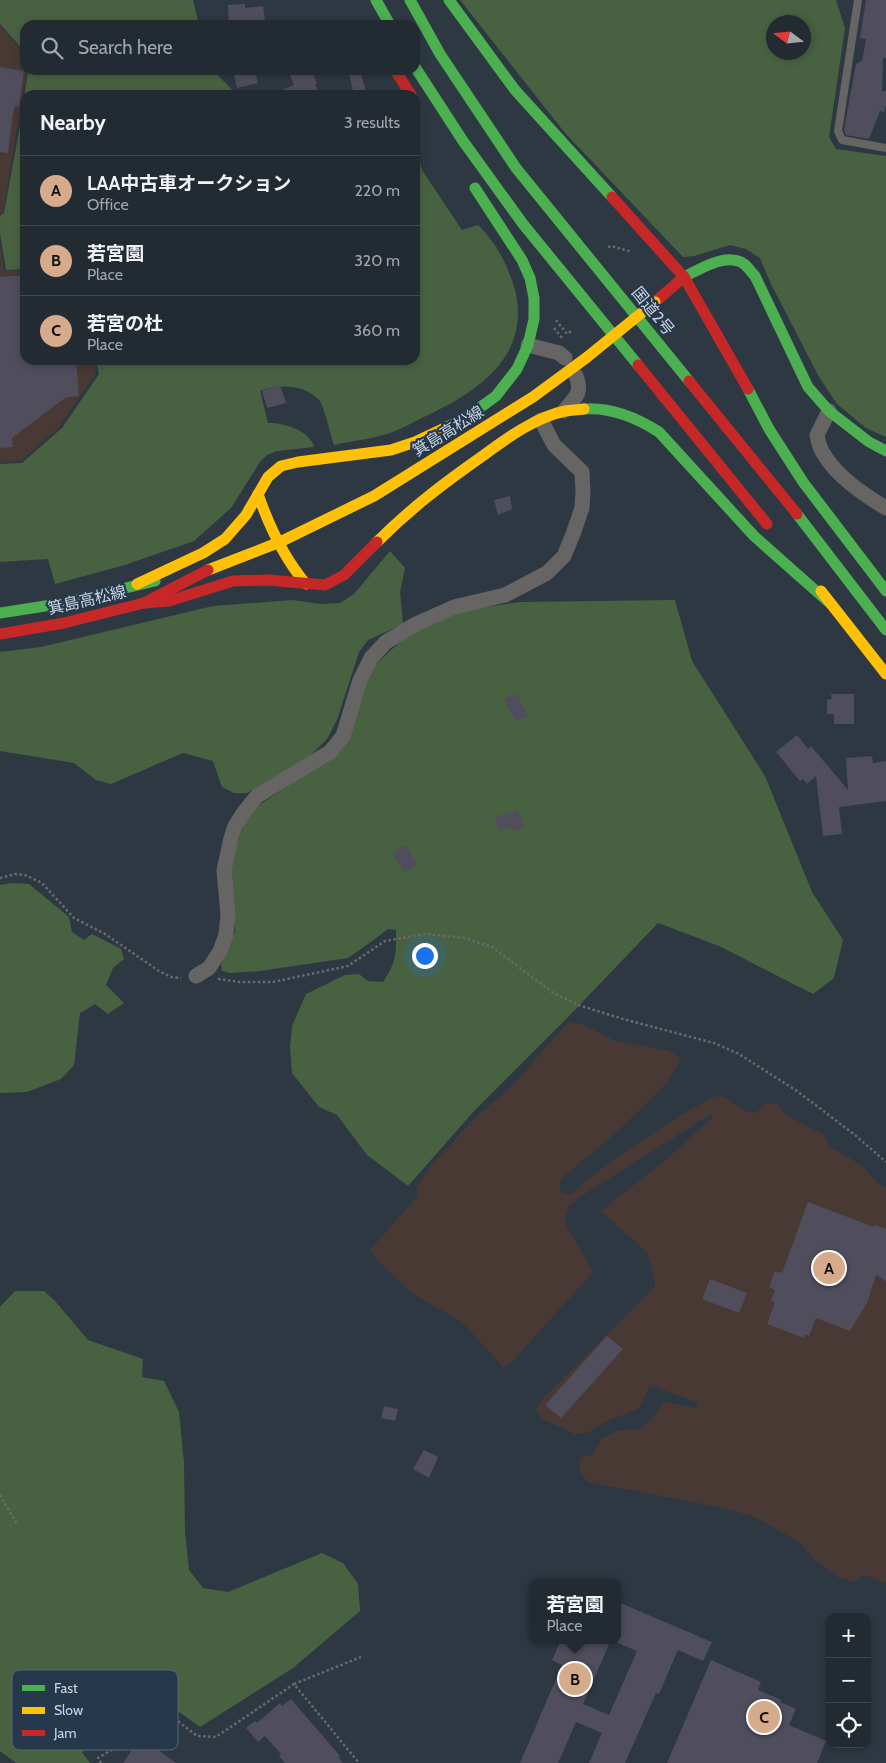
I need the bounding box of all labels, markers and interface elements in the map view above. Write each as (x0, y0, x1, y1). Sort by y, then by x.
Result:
north arrow (766, 15, 811, 60)
search box (20, 20, 420, 75)
icon: search (38, 34, 66, 62)
text: Search here (78, 36, 172, 59)
text: Nearby (40, 110, 106, 135)
text: 3 results (344, 113, 400, 132)
text: LAA中古車オークション (87, 172, 291, 195)
text: A (51, 181, 61, 200)
text: 220 m (354, 181, 400, 200)
text: Office (87, 195, 129, 214)
text: 若宮園 (87, 242, 144, 265)
text: B (51, 251, 61, 270)
text: 320 m (354, 251, 400, 270)
text: Place (87, 265, 123, 284)
street label: 国道2号 (628, 283, 678, 339)
text: 若宮の杜 (87, 312, 163, 335)
text: C (51, 321, 61, 340)
text: 360 m (353, 321, 400, 340)
text: Place (87, 335, 123, 354)
street label: 箕島高松線 (409, 402, 487, 460)
street label: 箕島高松線 (46, 582, 128, 618)
your location (412, 943, 438, 969)
pin: A (813, 1249, 845, 1287)
popup (529, 1579, 621, 1644)
text: 若宮園 (546, 1593, 604, 1616)
map controls (826, 1613, 871, 1748)
button: + (826, 1613, 871, 1658)
text: Place (546, 1616, 582, 1635)
button: − (826, 1658, 871, 1703)
pin: B (559, 1660, 591, 1698)
legend (12, 1670, 178, 1750)
text: Fast (54, 1679, 78, 1697)
pin: C (748, 1698, 780, 1736)
text: Slow (54, 1701, 83, 1719)
button: locate (826, 1703, 871, 1748)
text: Jam (53, 1724, 76, 1742)

